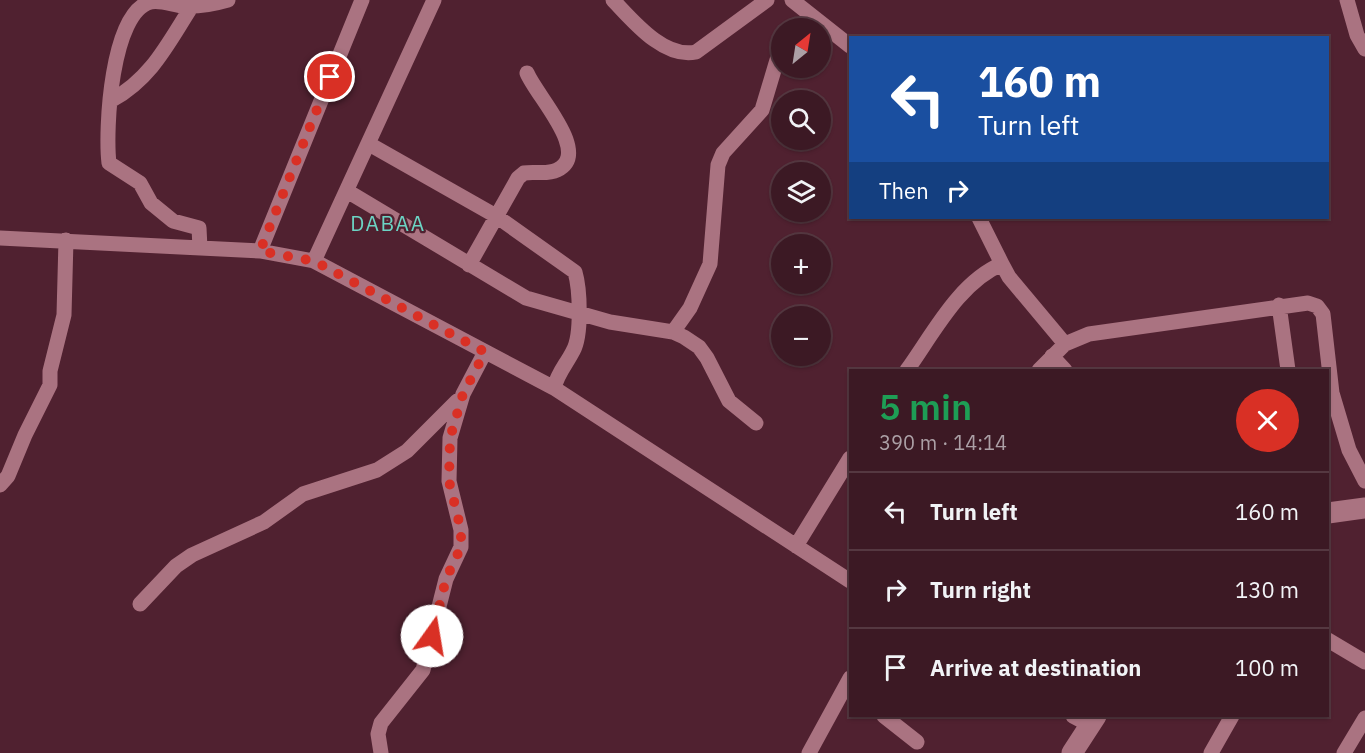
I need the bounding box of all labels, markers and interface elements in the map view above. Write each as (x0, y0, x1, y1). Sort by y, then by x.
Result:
north arrow (771, 18, 831, 78)
map controls (771, 18, 831, 366)
pin (304, 51, 355, 102)
text: 160 m (978, 54, 1101, 109)
icon: arrive (313, 60, 346, 93)
icon: left (879, 60, 957, 138)
button: search (771, 90, 831, 150)
text: Turn left (978, 107, 1079, 142)
button: layers (771, 162, 831, 222)
icon: right (941, 174, 974, 207)
text: Then (879, 176, 929, 205)
district label: DABAA (350, 209, 426, 237)
button: + (771, 234, 831, 294)
button: − (771, 306, 831, 366)
text: 5 min (879, 383, 972, 430)
button: close (1236, 389, 1299, 452)
text: 390 m · 14:14 (879, 429, 1007, 456)
icon: left (879, 495, 912, 528)
text: Turn left (930, 497, 1018, 526)
text: 160 m (1235, 497, 1299, 526)
icon: right (879, 573, 912, 606)
text: Turn right (930, 575, 1031, 604)
text: 130 m (1235, 575, 1299, 604)
position arrow (400, 604, 464, 668)
icon: arrive (879, 651, 912, 684)
text: Arrive at destination (930, 653, 1141, 682)
text: 100 m (1235, 653, 1299, 682)

